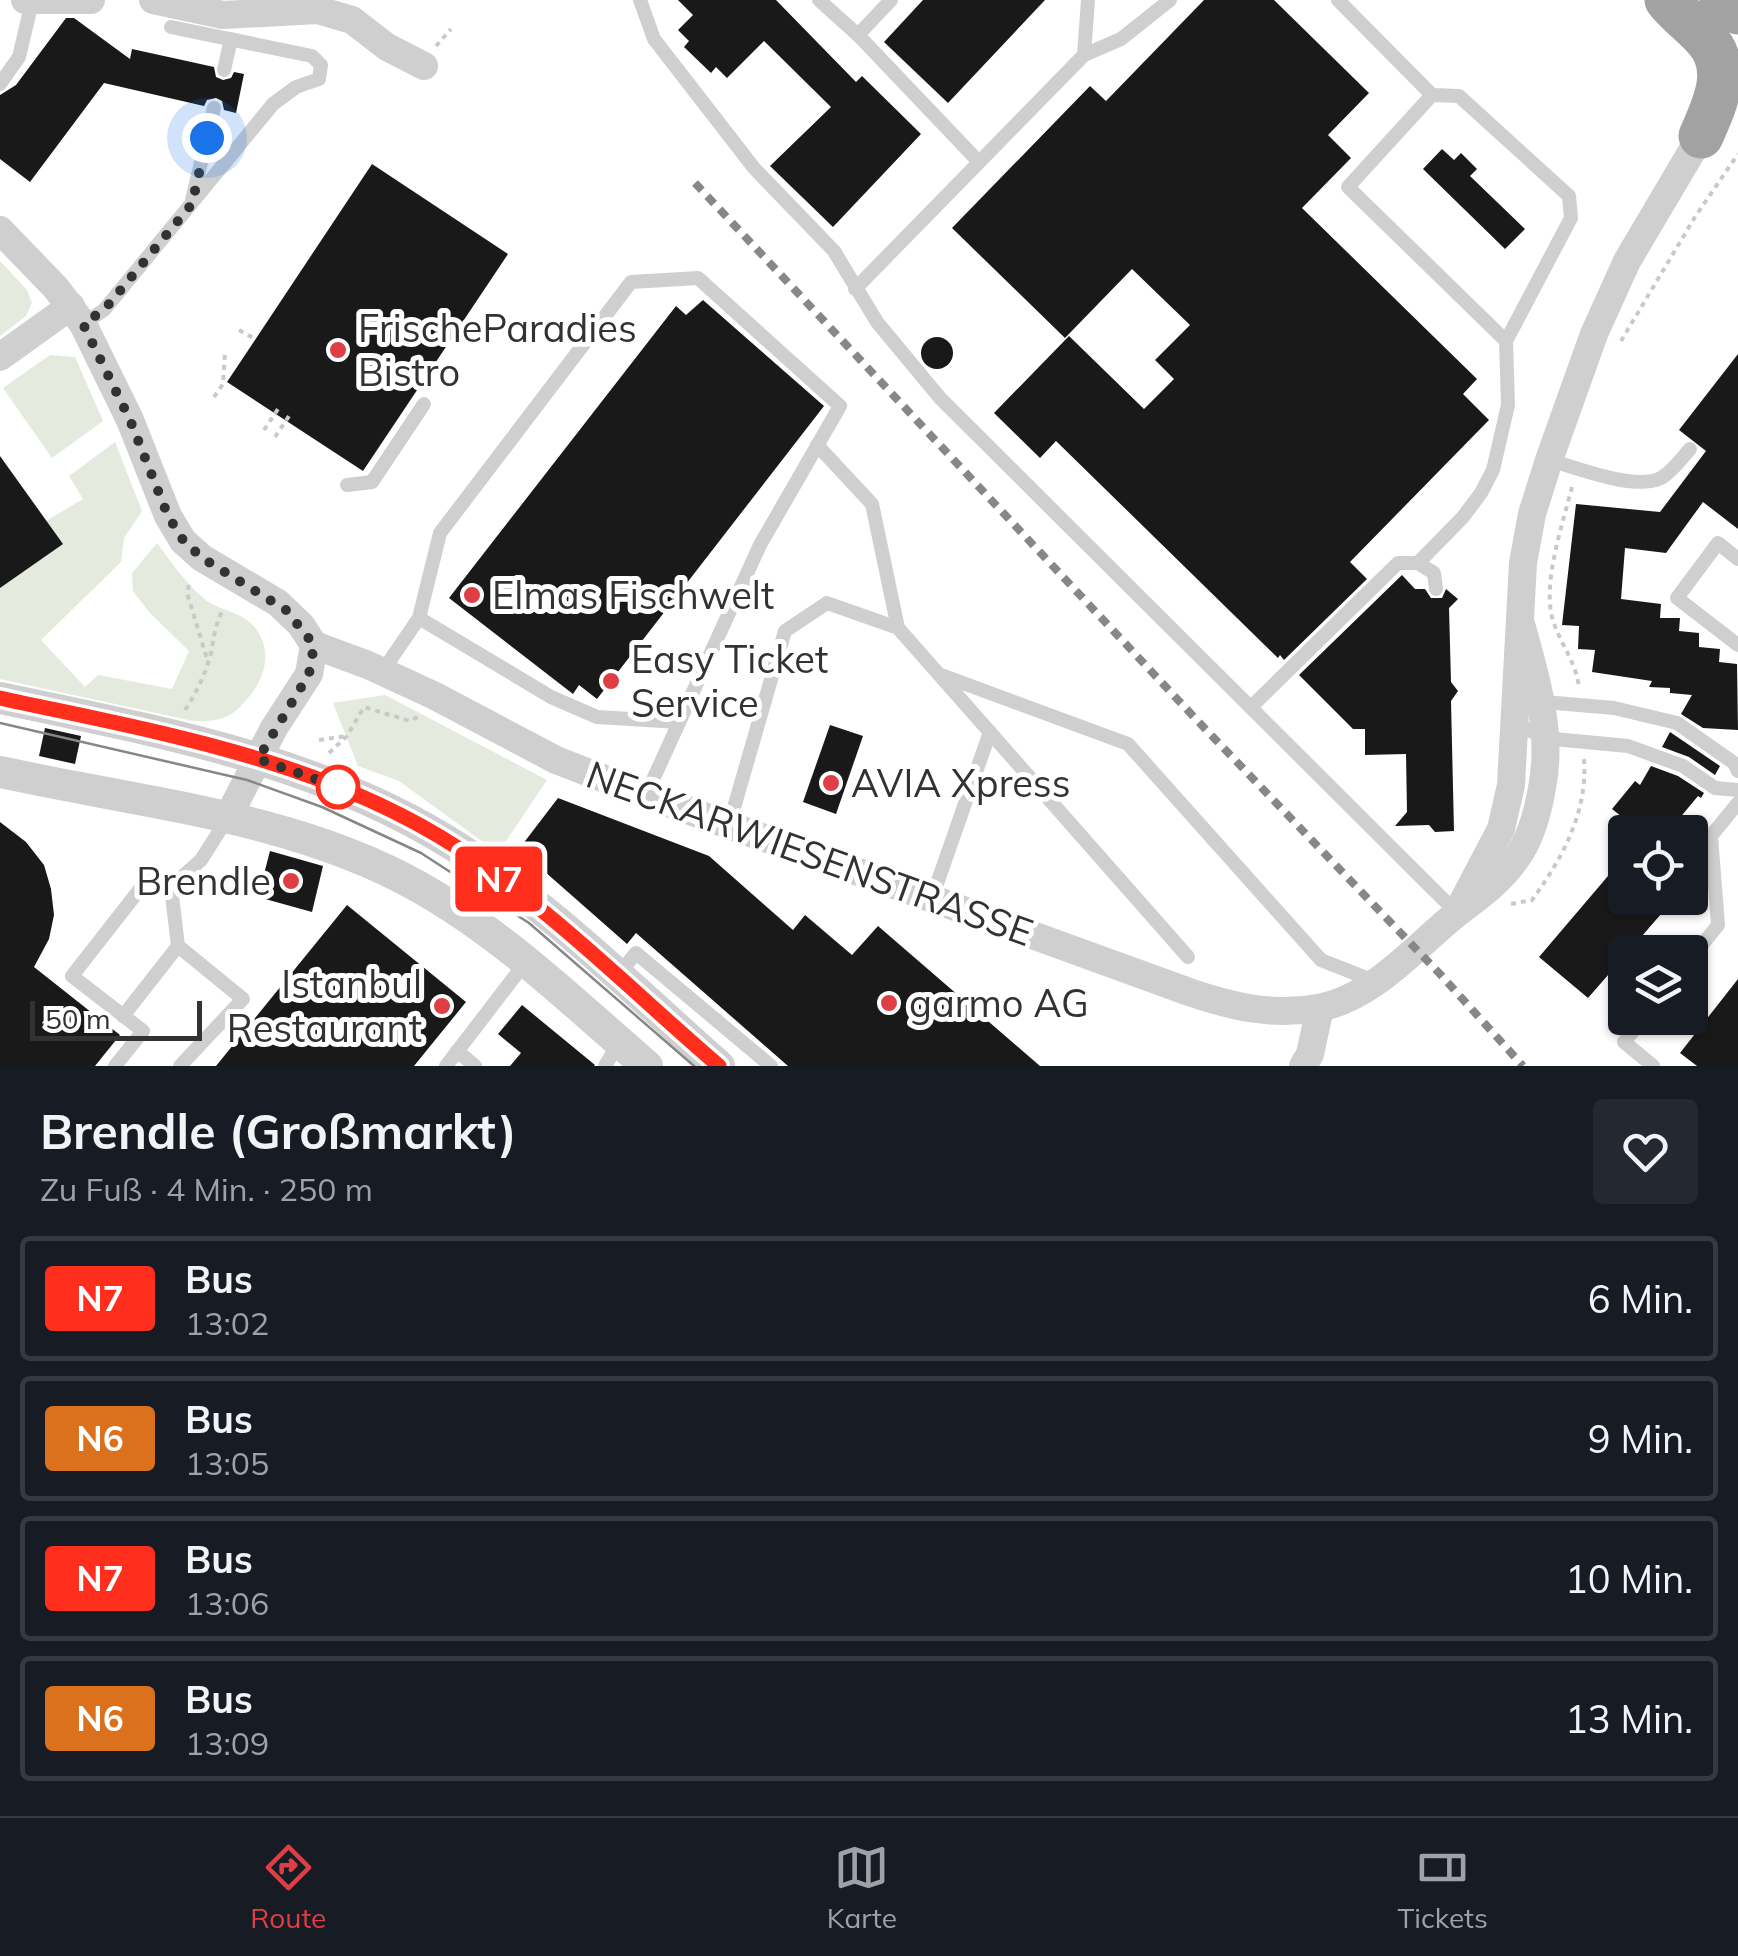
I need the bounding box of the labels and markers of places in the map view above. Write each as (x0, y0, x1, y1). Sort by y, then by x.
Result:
place label: FrischeParadies Bistro (358, 304, 637, 396)
marker: FrischeParadies Bistro (327, 339, 349, 361)
place label: Elmas Fischwelt (492, 571, 774, 619)
marker: Elmas Fischwelt (461, 584, 483, 606)
place label: Easy Ticket Service (631, 635, 828, 727)
marker: Easy Ticket Service (600, 670, 622, 692)
place label: AVIA Xpress (851, 759, 1071, 807)
unlabelled marker (317, 766, 359, 808)
marker: AVIA Xpress (820, 772, 842, 794)
place label: Brendle (136, 857, 271, 905)
marker: Brendle (280, 870, 302, 892)
place label: Istanbul Restaurant (227, 960, 422, 1052)
place label: garmo AG (909, 979, 1089, 1027)
marker: garmo AG (878, 992, 900, 1014)
marker: Istanbul Restaurant (431, 995, 453, 1017)

